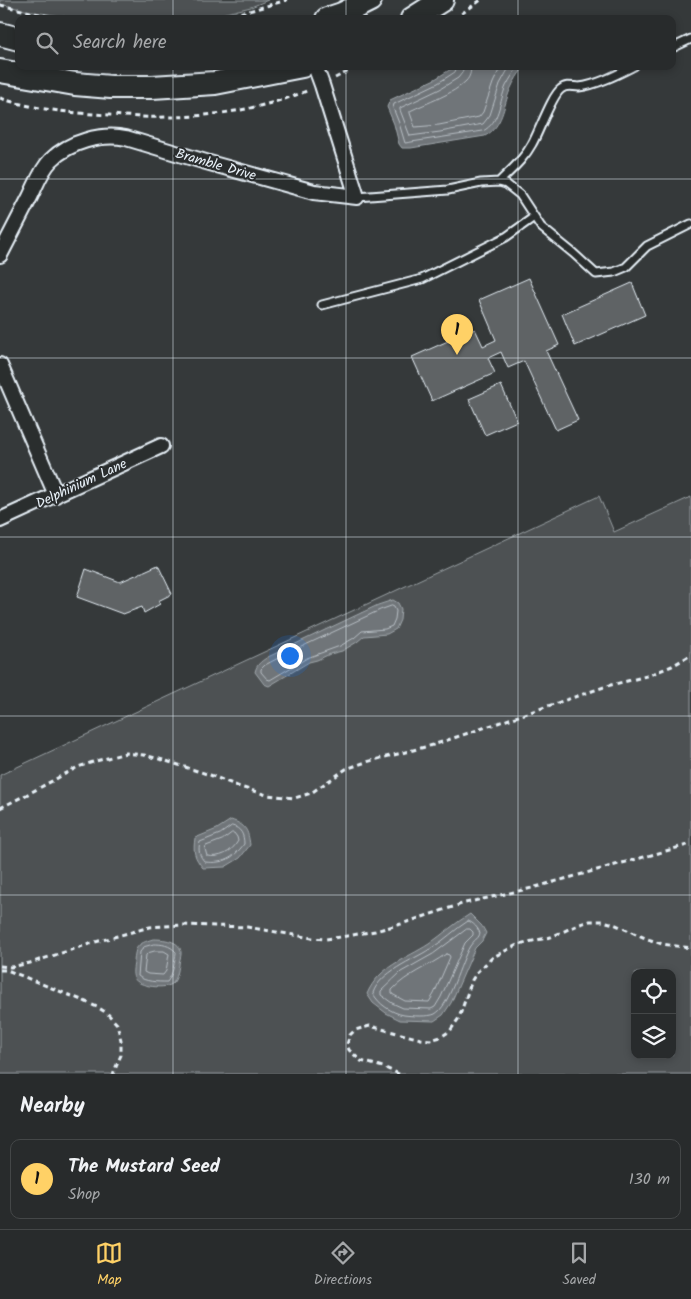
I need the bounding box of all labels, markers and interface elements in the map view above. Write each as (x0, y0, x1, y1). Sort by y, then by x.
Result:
search box (15, 15, 676, 70)
text: Search here (73, 28, 167, 58)
icon: search (33, 29, 61, 57)
street label: Bramble Drive (173, 143, 259, 187)
pin: 1 (441, 314, 473, 355)
street label: Delphinium Lane (32, 453, 131, 515)
your location (277, 643, 303, 669)
map controls (631, 969, 676, 1059)
button: locate (631, 969, 676, 1014)
button: layers (631, 1014, 676, 1059)
text: Nearby (20, 1090, 85, 1123)
text: The Mustard Seed (68, 1152, 220, 1182)
text: 1 (35, 1167, 39, 1192)
text: 130 m (629, 1167, 670, 1192)
text: Shop (68, 1182, 100, 1207)
tab: Map (95, 1239, 123, 1291)
tab: Directions (314, 1239, 372, 1291)
tab: Saved (562, 1239, 596, 1291)

